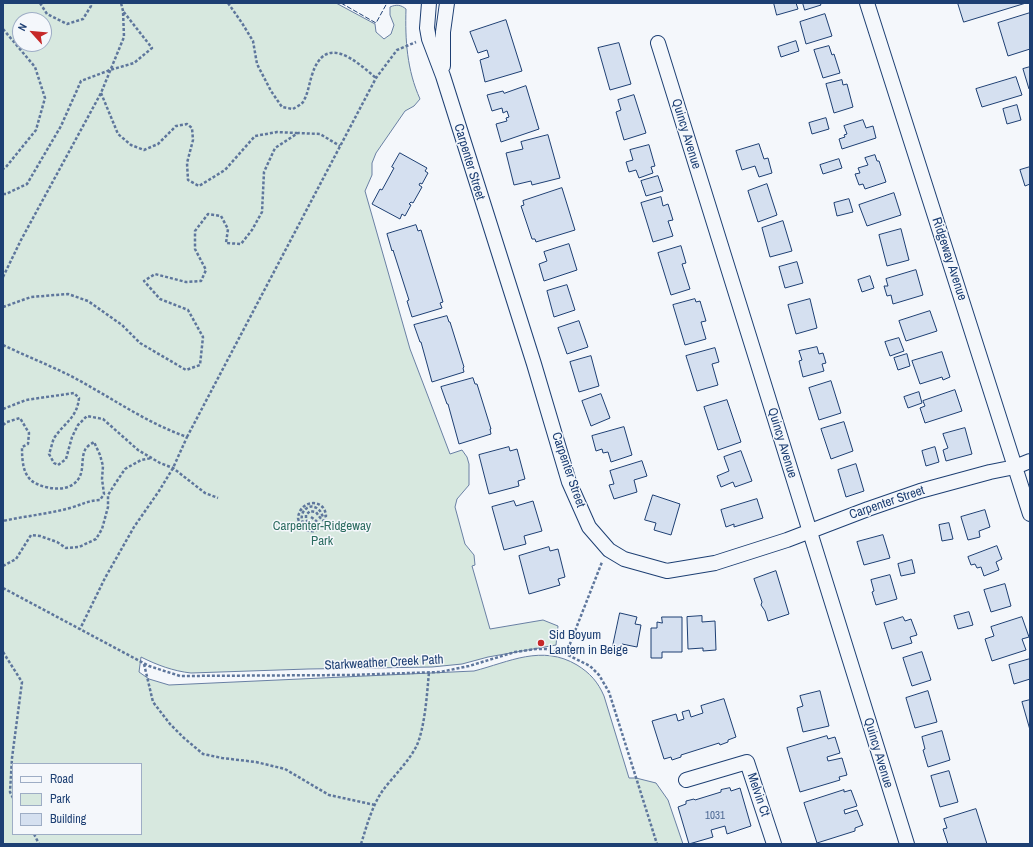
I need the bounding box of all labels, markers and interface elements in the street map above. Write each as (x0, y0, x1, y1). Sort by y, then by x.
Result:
north arrow (12, 12, 52, 52)
text: N (14, 21, 30, 33)
street label: Quincy Avenue (668, 97, 704, 171)
street label: Carpenter Street (450, 122, 488, 202)
street label: Ridgeway Avenue (928, 216, 970, 302)
street label: Quincy Avenue (764, 406, 800, 480)
street label: Carpenter Street (548, 430, 588, 510)
street label: Carpenter Street (847, 483, 927, 523)
park label: Carpenter-Ridgeway Park (273, 519, 371, 550)
place label: Sid Boyum Lantern in Beige (549, 628, 628, 659)
marker: Sid Boyum Lantern in Beige (536, 638, 546, 648)
street label: Starkweather Creek Path (324, 652, 444, 674)
street label: Quincy Avenue (860, 716, 896, 790)
legend (12, 763, 142, 835)
text: Road (50, 771, 74, 787)
street label: Melvin Ct (743, 771, 773, 819)
text: Park (50, 791, 70, 807)
house number: 1031 (705, 809, 725, 823)
text: Building (50, 811, 86, 827)

